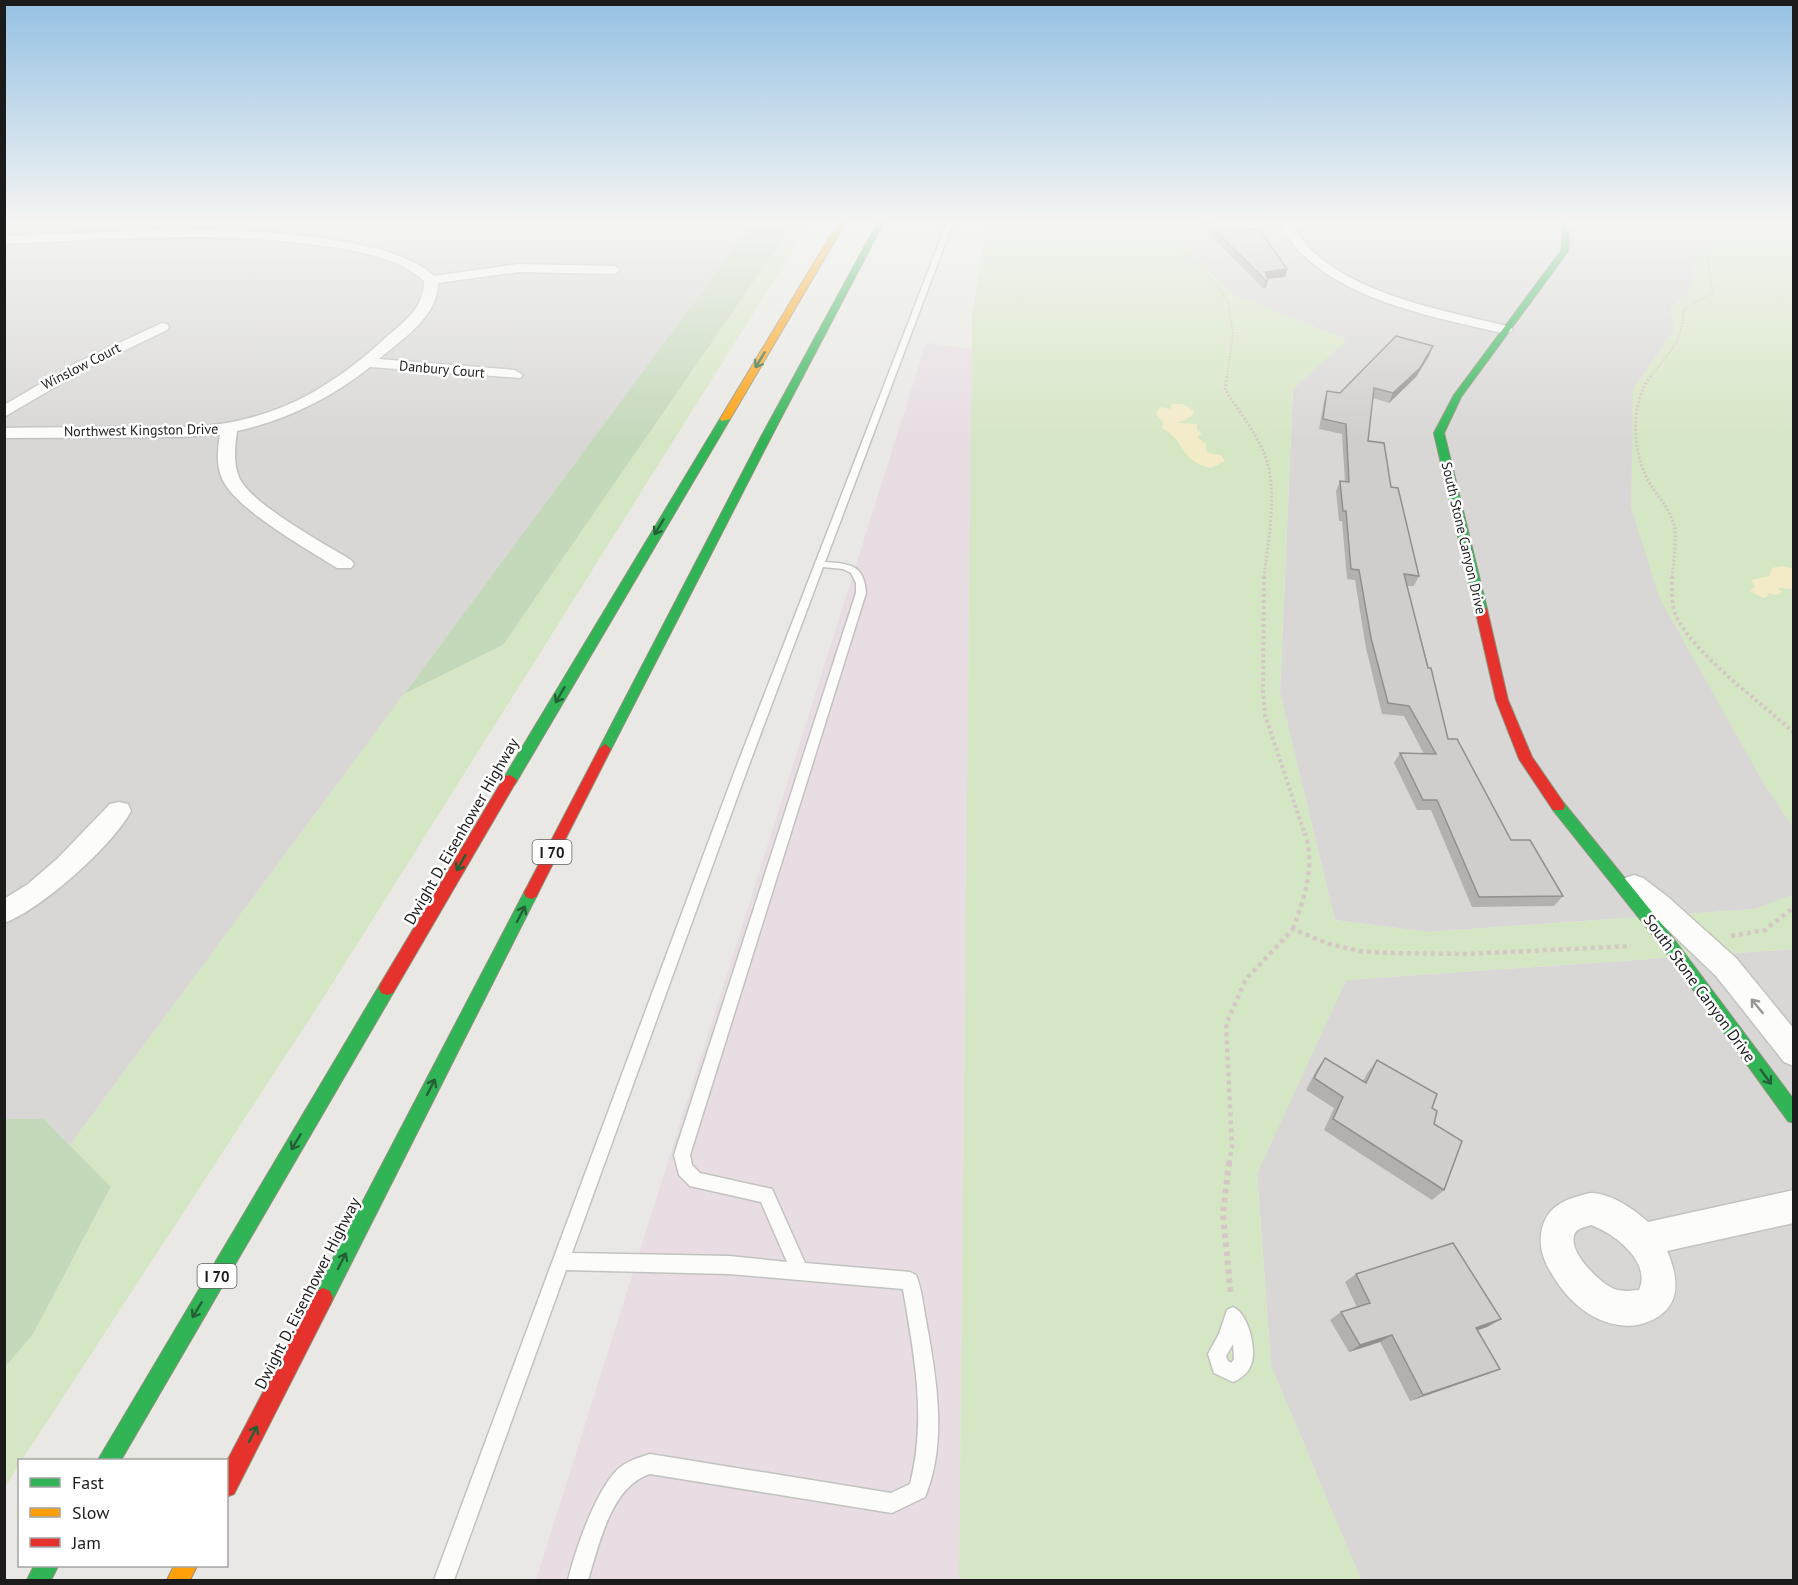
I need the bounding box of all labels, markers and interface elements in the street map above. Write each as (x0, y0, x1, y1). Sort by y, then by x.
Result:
street label: Winslow Court (38, 338, 124, 394)
one-way arrow (753, 351, 765, 368)
street label: Danbury Court (398, 356, 486, 382)
street label: Northwest Kingston Drive (64, 420, 218, 440)
street label: South Stone Canyon Drive (1438, 460, 1490, 616)
one-way arrow (653, 518, 665, 535)
one-way arrow (553, 686, 565, 703)
street label: Dwight D. Eisenhower Highway (399, 733, 523, 928)
road number: I 70 (532, 840, 572, 864)
one-way arrow (454, 854, 466, 871)
one-way arrow (515, 905, 527, 923)
street label: South Stone Canyon Drive (1640, 910, 1760, 1066)
one-way arrow (1751, 998, 1764, 1014)
one-way arrow (1760, 1068, 1772, 1084)
one-way arrow (426, 1079, 438, 1097)
one-way arrow (290, 1133, 302, 1150)
street label: Dwight D. Eisenhower Highway (250, 1193, 364, 1392)
one-way arrow (337, 1252, 349, 1270)
road number: I 70 (198, 1264, 236, 1288)
one-way arrow (191, 1301, 203, 1318)
one-way arrow (248, 1426, 259, 1444)
legend (18, 1459, 228, 1567)
text: Fast (72, 1471, 104, 1494)
text: Slow (72, 1501, 110, 1524)
text: Jam (71, 1531, 101, 1554)

